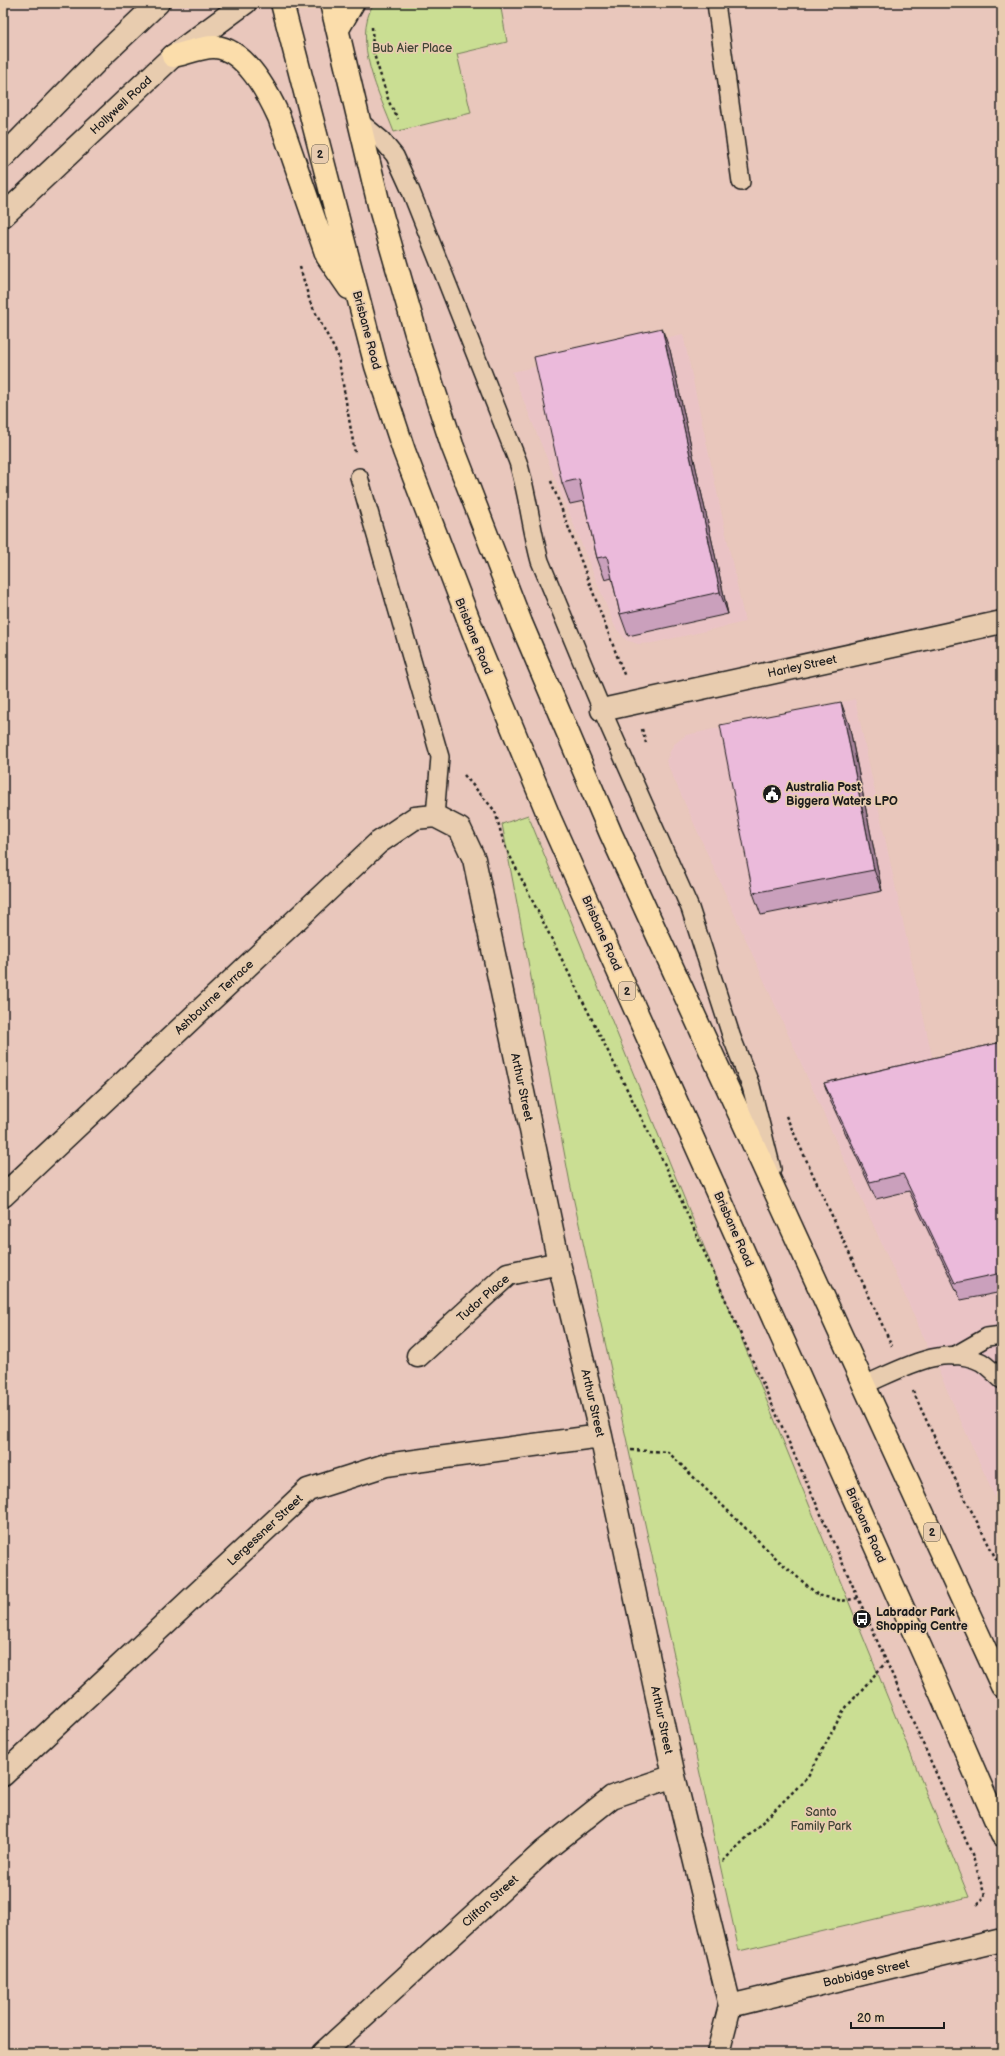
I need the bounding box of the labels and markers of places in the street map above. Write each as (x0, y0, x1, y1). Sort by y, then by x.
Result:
place label: Australia Post Biggera Waters LPO (785, 780, 898, 809)
public building icon: Australia Post Biggera Waters LPO (761, 783, 783, 805)
place label: Labrador Park Shopping Centre (876, 1605, 968, 1634)
bus stop icon: Labrador Park Shopping Centre (851, 1608, 873, 1630)

